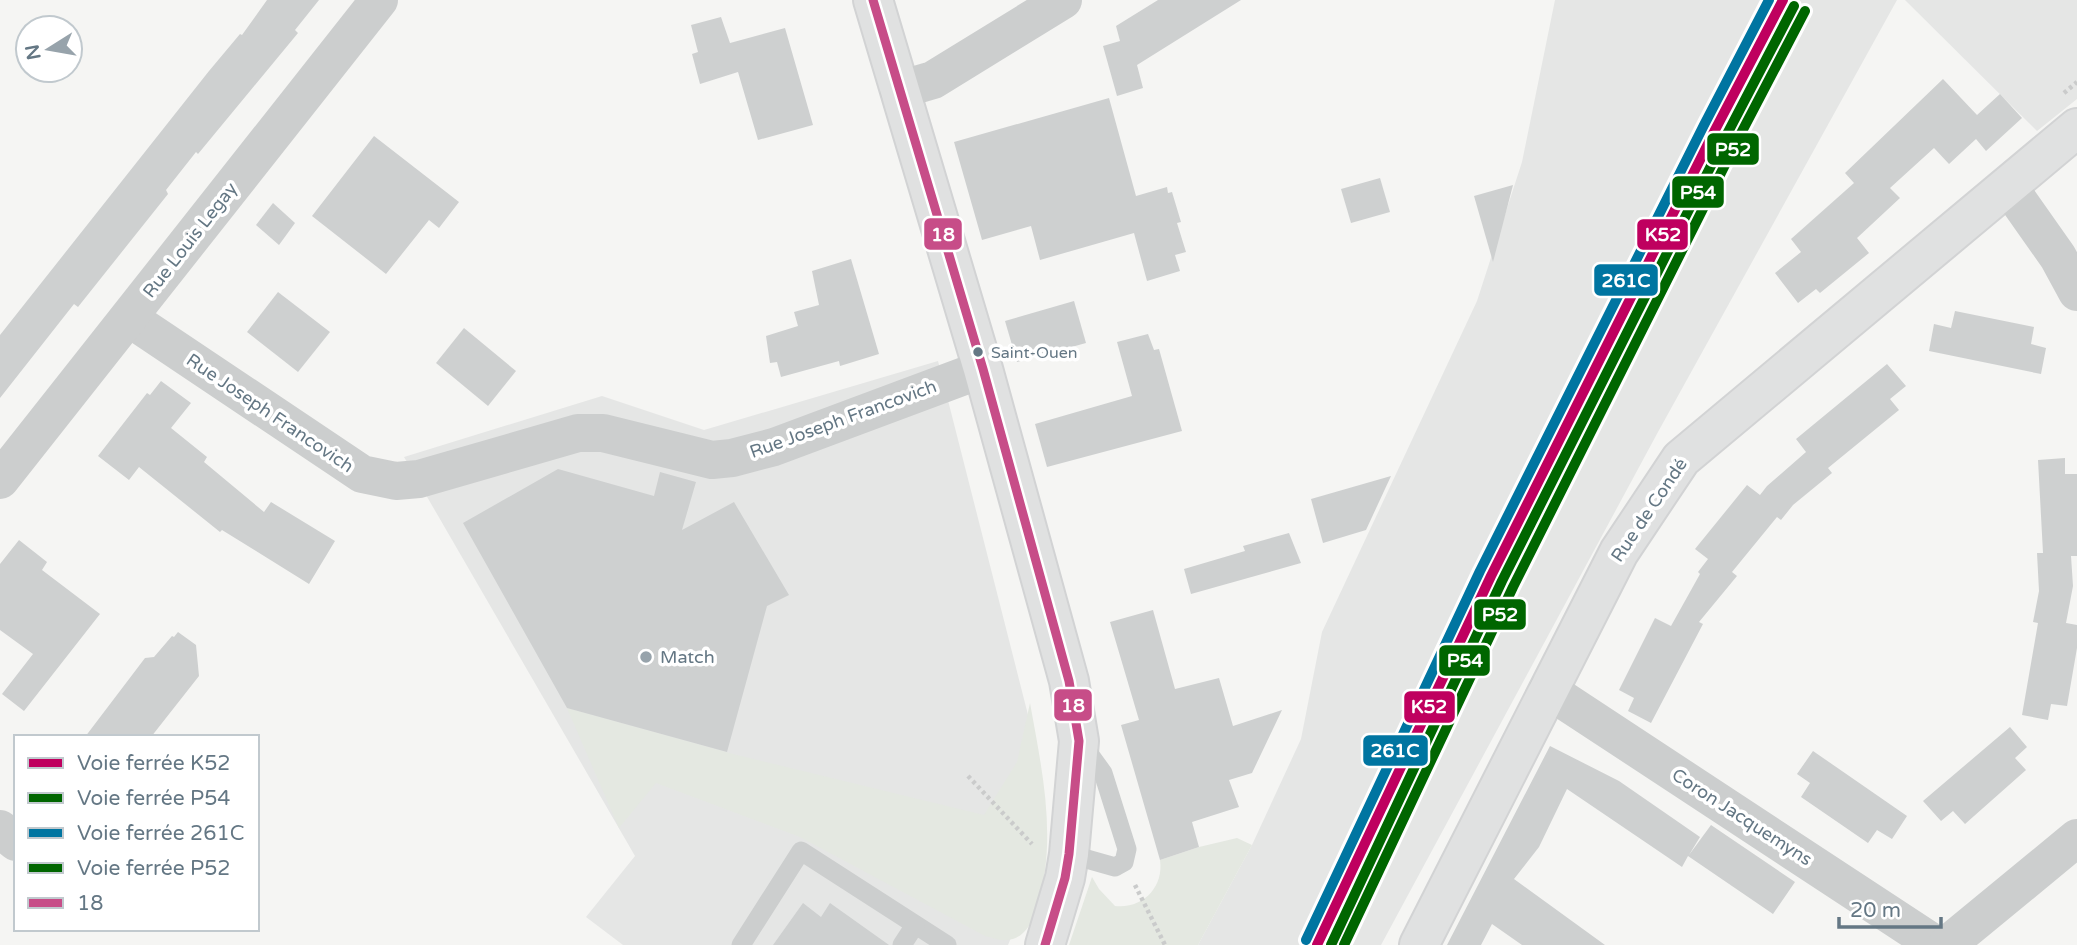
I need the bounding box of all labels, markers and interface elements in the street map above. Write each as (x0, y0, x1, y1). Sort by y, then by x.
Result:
north arrow (14, 14, 84, 84)
text: N (21, 42, 46, 62)
line badge: P52 (1706, 132, 1760, 166)
text: P52 (1715, 139, 1751, 161)
line badge: P54 (1671, 175, 1725, 209)
street label: Rue Louis Legay (138, 178, 242, 302)
text: P54 (1680, 182, 1716, 204)
line badge: 18 (923, 217, 963, 251)
line badge: K52 (1636, 218, 1689, 251)
text: 18 (931, 224, 955, 246)
text: K52 (1645, 224, 1681, 246)
line badge: 261C (1593, 263, 1659, 297)
text: 261C (1601, 270, 1651, 292)
place label: Saint-Ouen (991, 343, 1077, 363)
marker: Saint-Ouen (971, 345, 985, 359)
street label: Rue Joseph Francovich (182, 349, 358, 477)
street label: Rue Joseph Francovich (747, 375, 939, 463)
street label: Rue de Condé (1606, 454, 1692, 566)
line badge: P52 (1473, 598, 1527, 631)
text: P52 (1482, 604, 1518, 626)
line badge: P54 (1438, 644, 1491, 677)
place label: Match (660, 646, 715, 668)
marker: Match (638, 649, 654, 665)
text: P54 (1447, 650, 1483, 672)
line badge: 18 (1053, 688, 1093, 722)
line badge: K52 (1403, 690, 1456, 724)
text: 18 (1061, 695, 1085, 717)
text: K52 (1411, 696, 1447, 718)
line badge: 261C (1362, 734, 1429, 767)
legend (14, 735, 259, 931)
text: 261C (1370, 740, 1420, 762)
text: Voie ferrée K52 (77, 751, 231, 776)
street label: Coron Jacquemyns (1668, 764, 1816, 870)
text: Voie ferrée P54 (77, 786, 231, 811)
text: Voie ferrée 261C (77, 821, 244, 846)
text: Voie ferrée P52 (77, 856, 231, 881)
scale bar (1839, 886, 1940, 930)
text: 18 (77, 891, 103, 916)
text: 20 m (1850, 898, 1901, 923)

